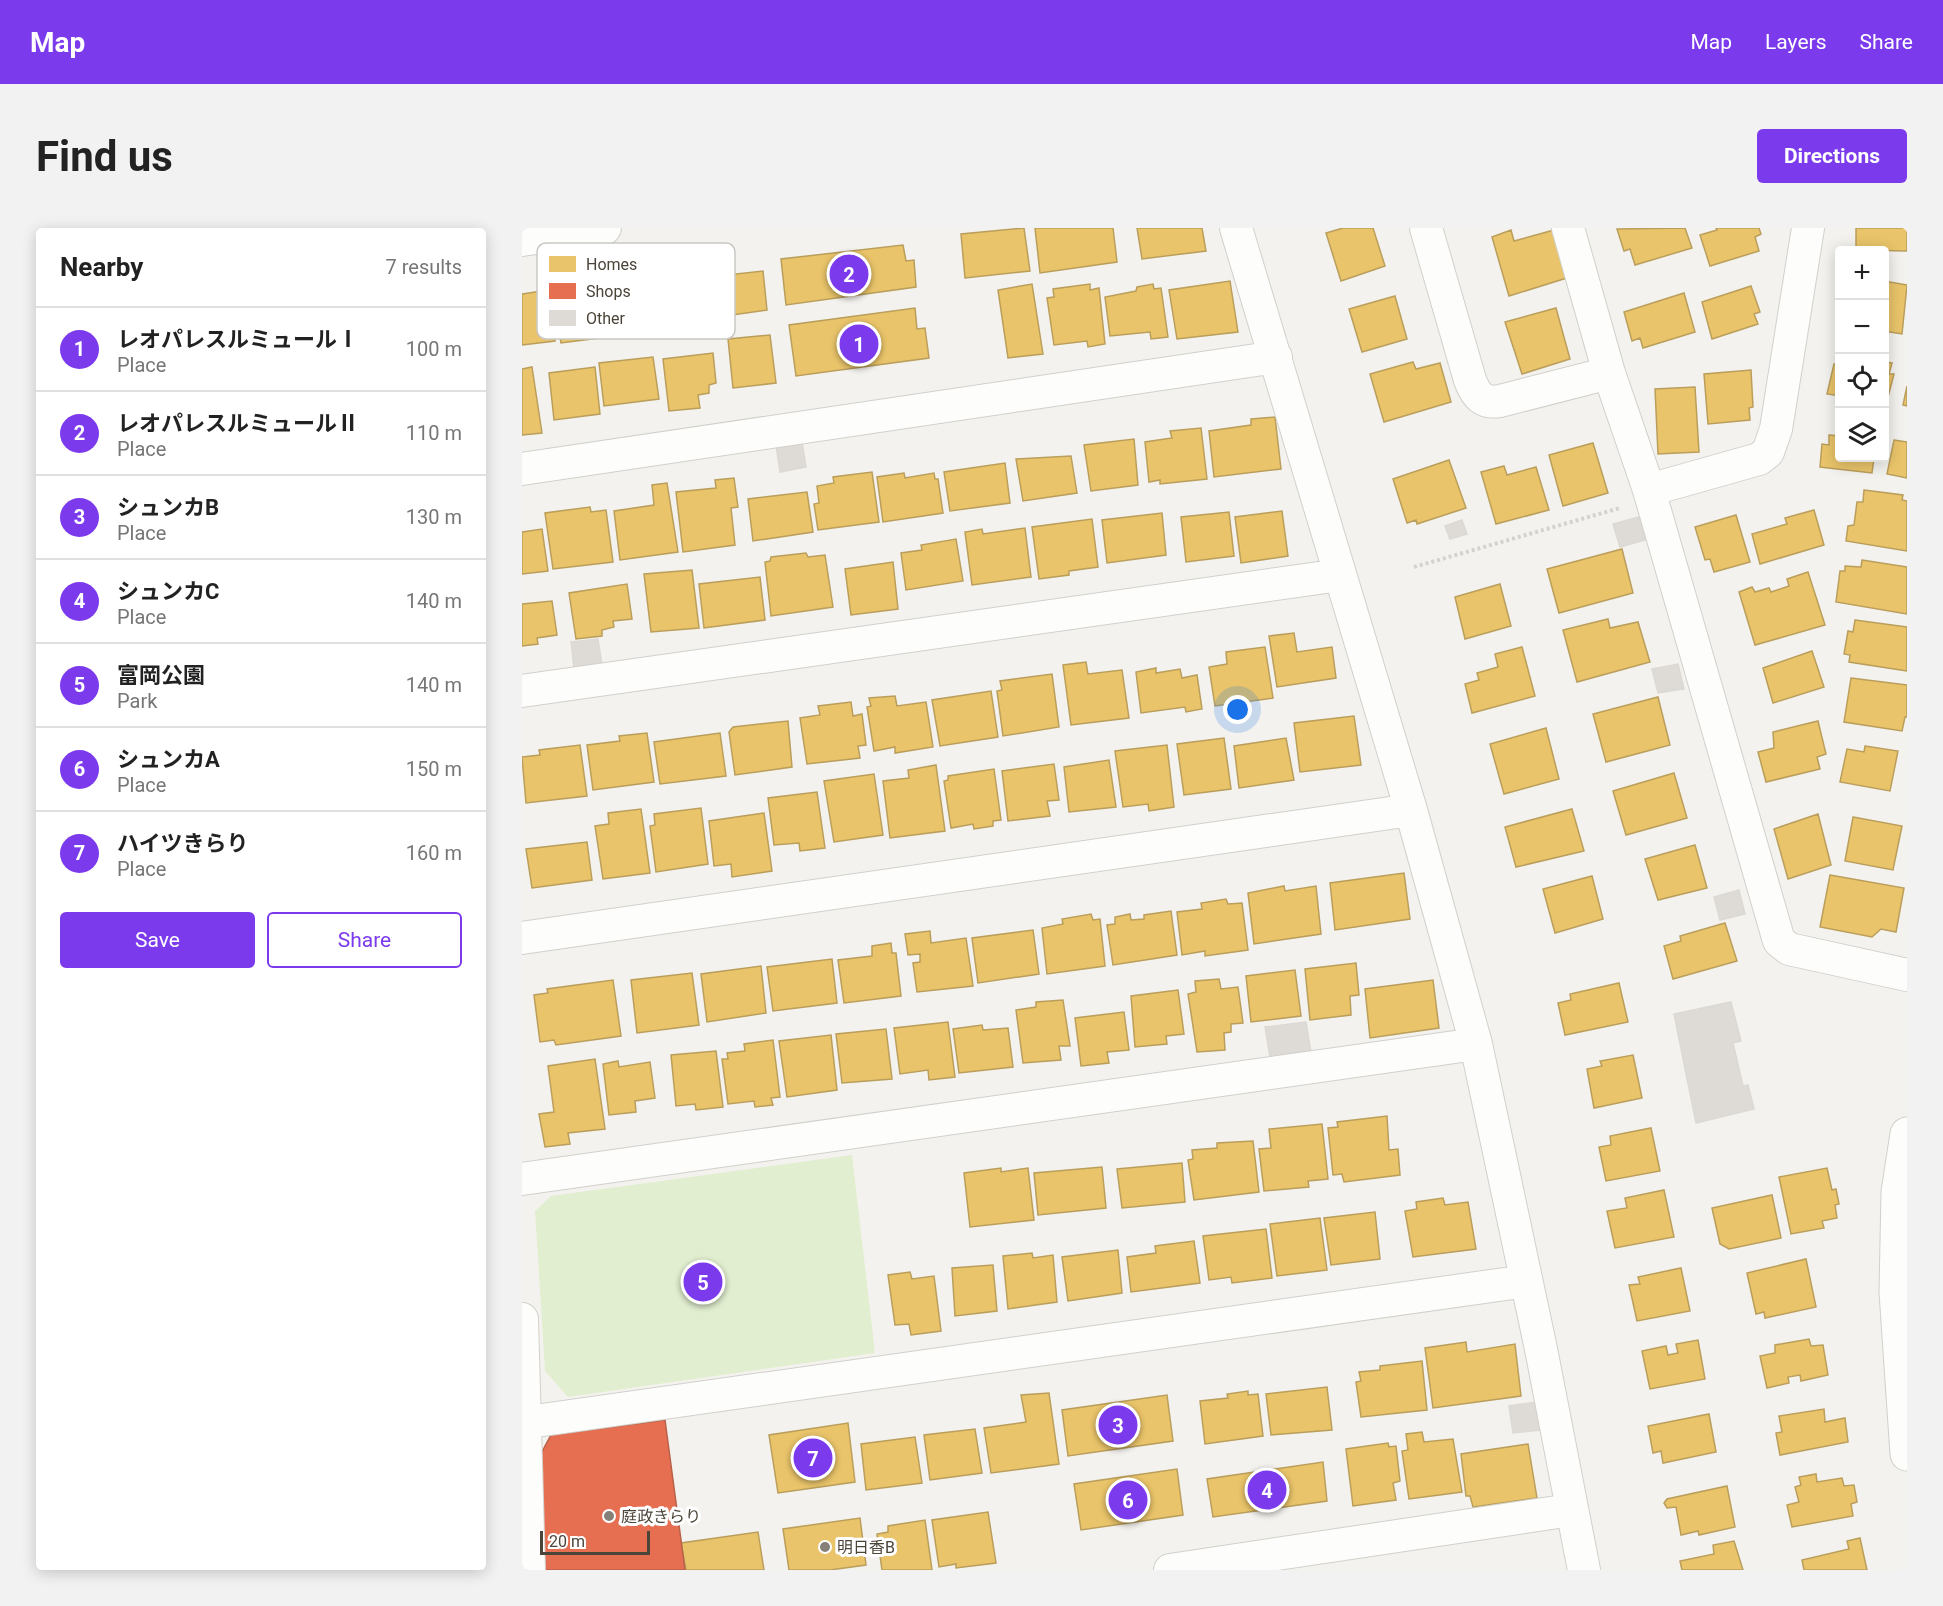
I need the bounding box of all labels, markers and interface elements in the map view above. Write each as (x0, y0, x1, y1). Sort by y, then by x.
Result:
text: Map (30, 26, 85, 59)
text: Map (1690, 30, 1732, 54)
text: Layers (1765, 30, 1826, 54)
text: Share (1859, 30, 1913, 54)
button: Directions (1757, 129, 1907, 183)
text: Find us (36, 132, 173, 181)
legend (537, 243, 735, 339)
map controls (1835, 246, 1889, 462)
button: + (1835, 246, 1889, 300)
text: Nearby (60, 252, 143, 282)
pin: 2 (830, 252, 868, 296)
text: 7 results (386, 255, 462, 279)
text: Homes (586, 255, 637, 274)
text: Shops (586, 282, 631, 301)
button: − (1835, 300, 1889, 354)
text: Other (586, 309, 626, 328)
pin: 1 (840, 322, 878, 366)
text: レオパレスルミュールⅠ (117, 327, 359, 352)
text: 1 (74, 337, 85, 361)
text: 100 m (406, 337, 462, 361)
text: Place (117, 353, 166, 377)
button: locate (1835, 354, 1889, 408)
button: layers (1835, 408, 1889, 462)
text: レオパレスルミュールⅡ (117, 411, 359, 436)
text: 2 (74, 421, 85, 445)
text: 110 m (406, 421, 462, 445)
text: Place (117, 437, 166, 461)
text: シュンカB (117, 495, 219, 520)
text: 3 (74, 505, 85, 529)
text: 130 m (406, 505, 462, 529)
text: Place (117, 521, 166, 545)
text: シュンカC (117, 579, 219, 604)
text: 4 (74, 589, 85, 613)
text: 140 m (406, 589, 462, 613)
text: Place (117, 605, 166, 629)
text: 富岡公園 (117, 663, 205, 688)
text: 5 (74, 673, 85, 697)
text: 140 m (406, 673, 462, 697)
text: Park (117, 689, 157, 713)
your location (1223, 695, 1252, 724)
text: シュンカA (117, 747, 220, 772)
text: 6 (74, 757, 85, 781)
text: 150 m (406, 757, 462, 781)
text: Place (117, 773, 166, 797)
text: ハイツきらり (117, 831, 249, 856)
text: 7 (74, 841, 85, 865)
text: 160 m (406, 841, 462, 865)
text: Place (117, 857, 166, 881)
button: Save (60, 912, 255, 968)
button: Share (267, 912, 462, 968)
pin: 5 (684, 1260, 723, 1304)
pin: 3 (1098, 1402, 1138, 1448)
pin: 7 (794, 1436, 832, 1480)
pin: 4 (1248, 1468, 1286, 1512)
pin: 6 (1108, 1478, 1148, 1522)
place label: 庭政きらり (621, 1507, 701, 1526)
marker: 庭政きらり (602, 1509, 616, 1523)
scale bar (540, 1528, 650, 1556)
text: 20 m (549, 1532, 585, 1551)
place label: 明日香B (837, 1538, 895, 1557)
marker: 明日香B (818, 1540, 832, 1554)

